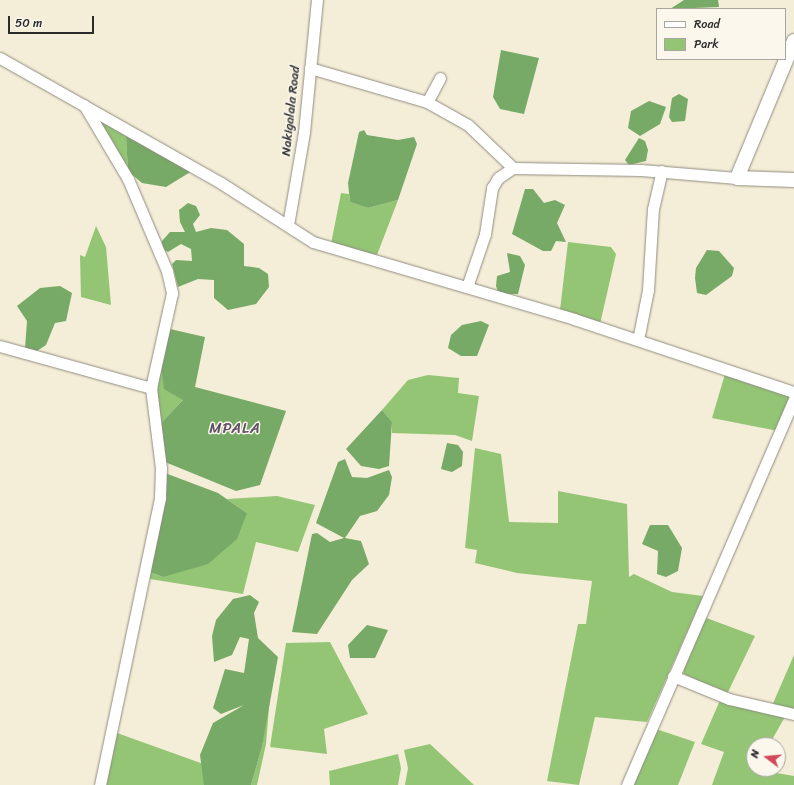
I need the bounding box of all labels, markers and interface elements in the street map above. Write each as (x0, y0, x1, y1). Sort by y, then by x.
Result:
scale bar (10, 8, 96, 34)
legend (656, 8, 786, 60)
text: 50 m (15, 12, 42, 34)
text: Road (694, 13, 720, 35)
text: Park (694, 33, 719, 55)
street label: Nakigalala Road (278, 65, 304, 157)
district label: MPALA (209, 420, 261, 438)
north arrow (746, 737, 786, 777)
text: N (745, 748, 765, 760)

